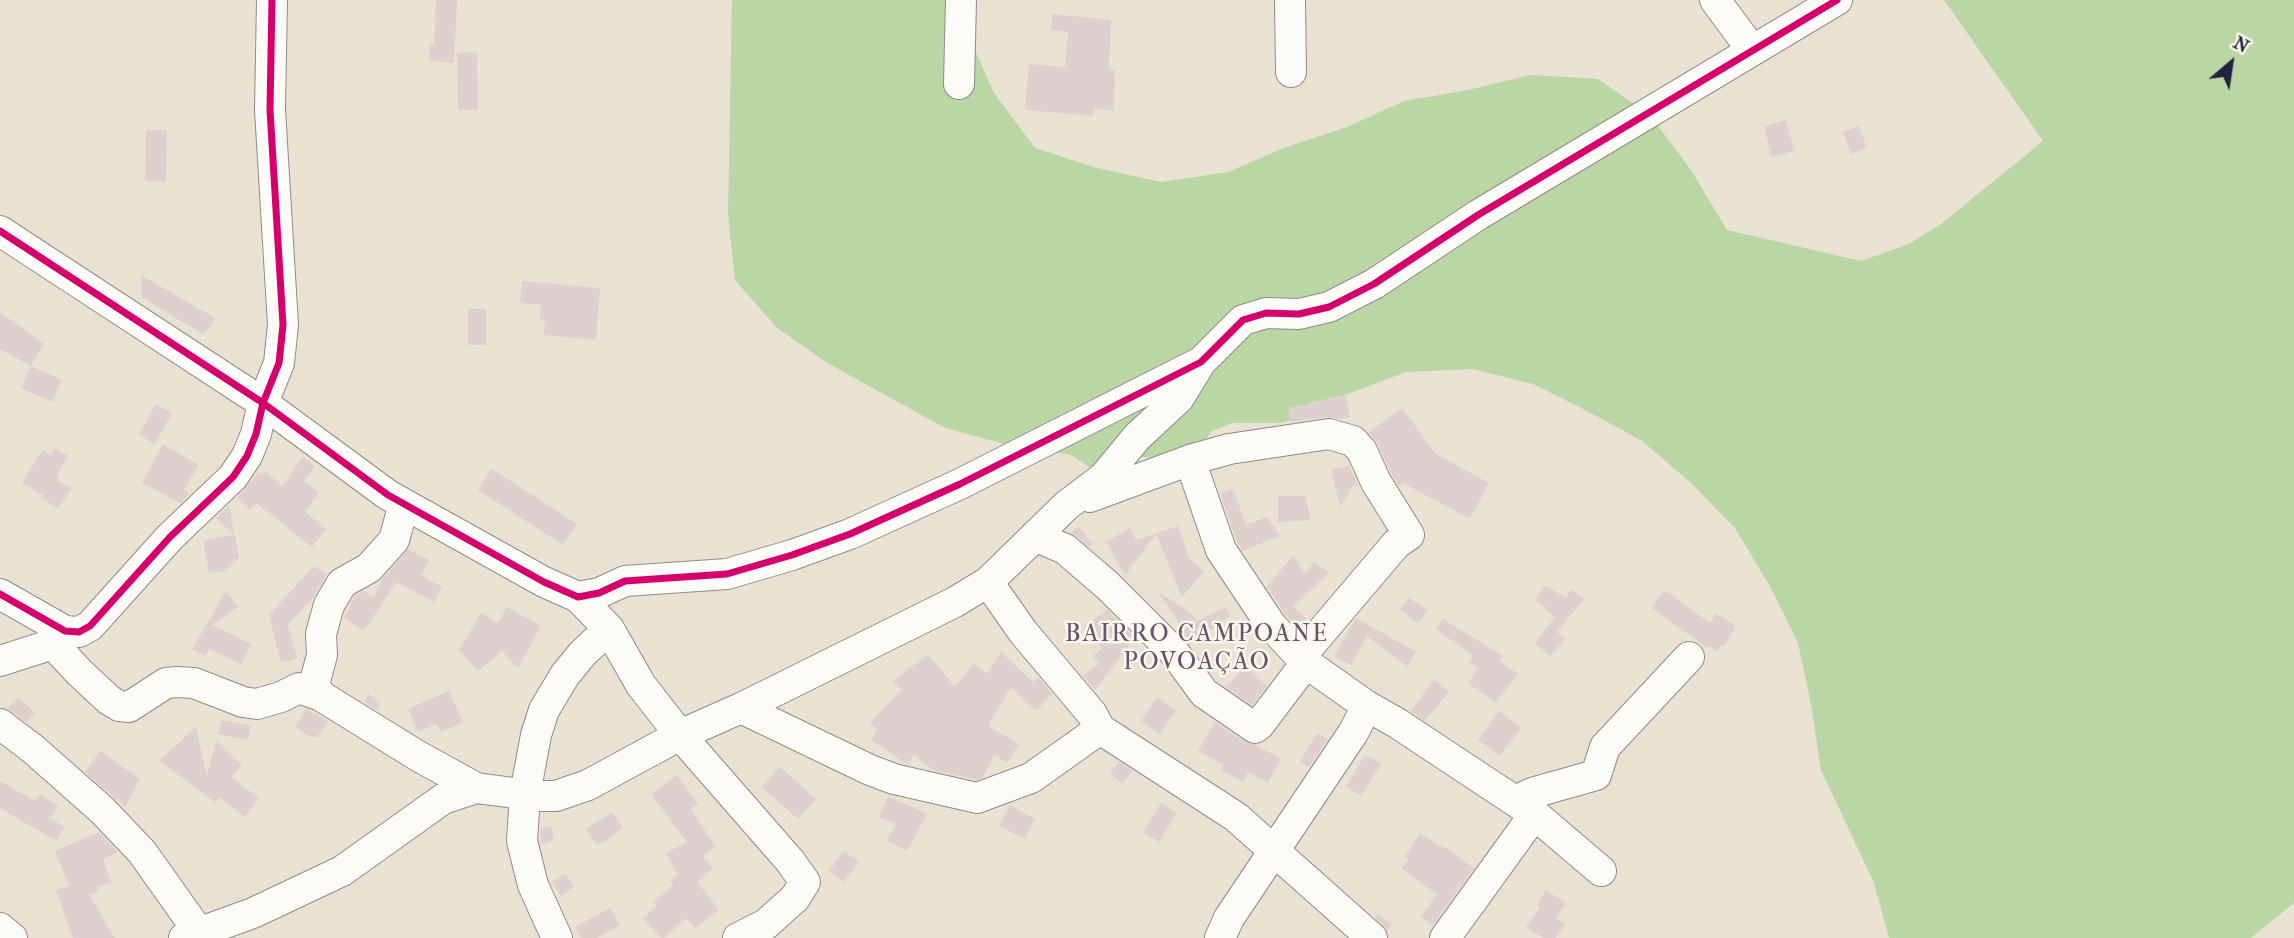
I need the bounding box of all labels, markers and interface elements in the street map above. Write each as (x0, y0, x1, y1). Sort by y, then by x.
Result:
north arrow (2196, 28, 2266, 98)
text: N (2230, 32, 2253, 58)
district label: BAIRRO CAMPOANE POVOAÇÃO (1067, 621, 1327, 677)

